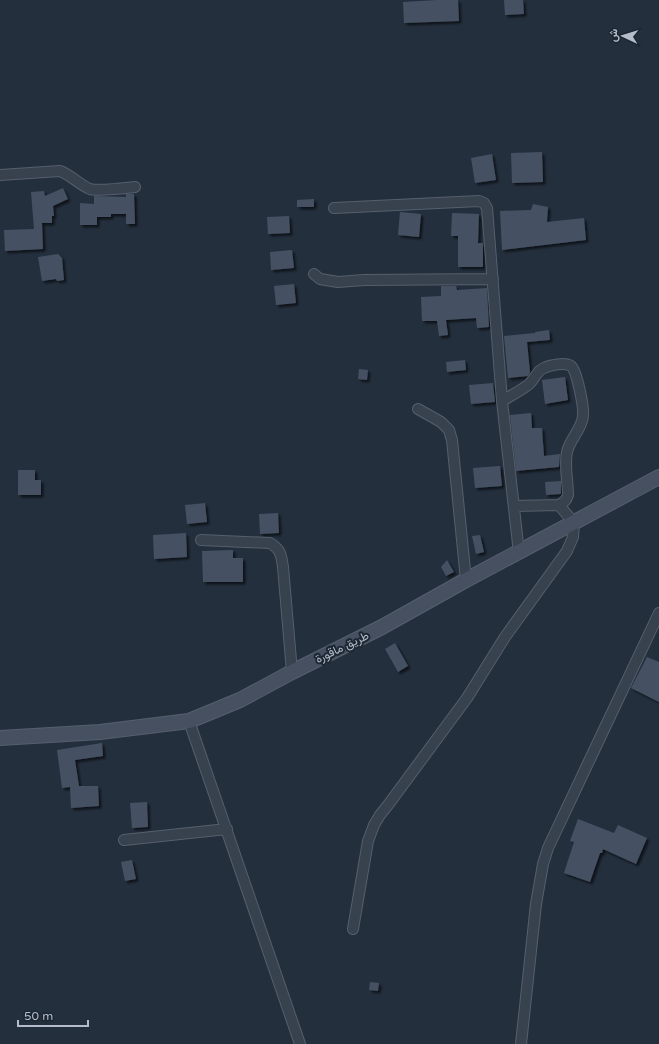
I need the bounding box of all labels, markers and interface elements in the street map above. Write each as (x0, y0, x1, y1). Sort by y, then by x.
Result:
north arrow (603, 16, 643, 56)
text: ش (607, 28, 620, 42)
street label: طريق ماقورة (313, 628, 372, 667)
scale bar (18, 1002, 88, 1028)
text: 50 m (24, 1009, 53, 1023)

